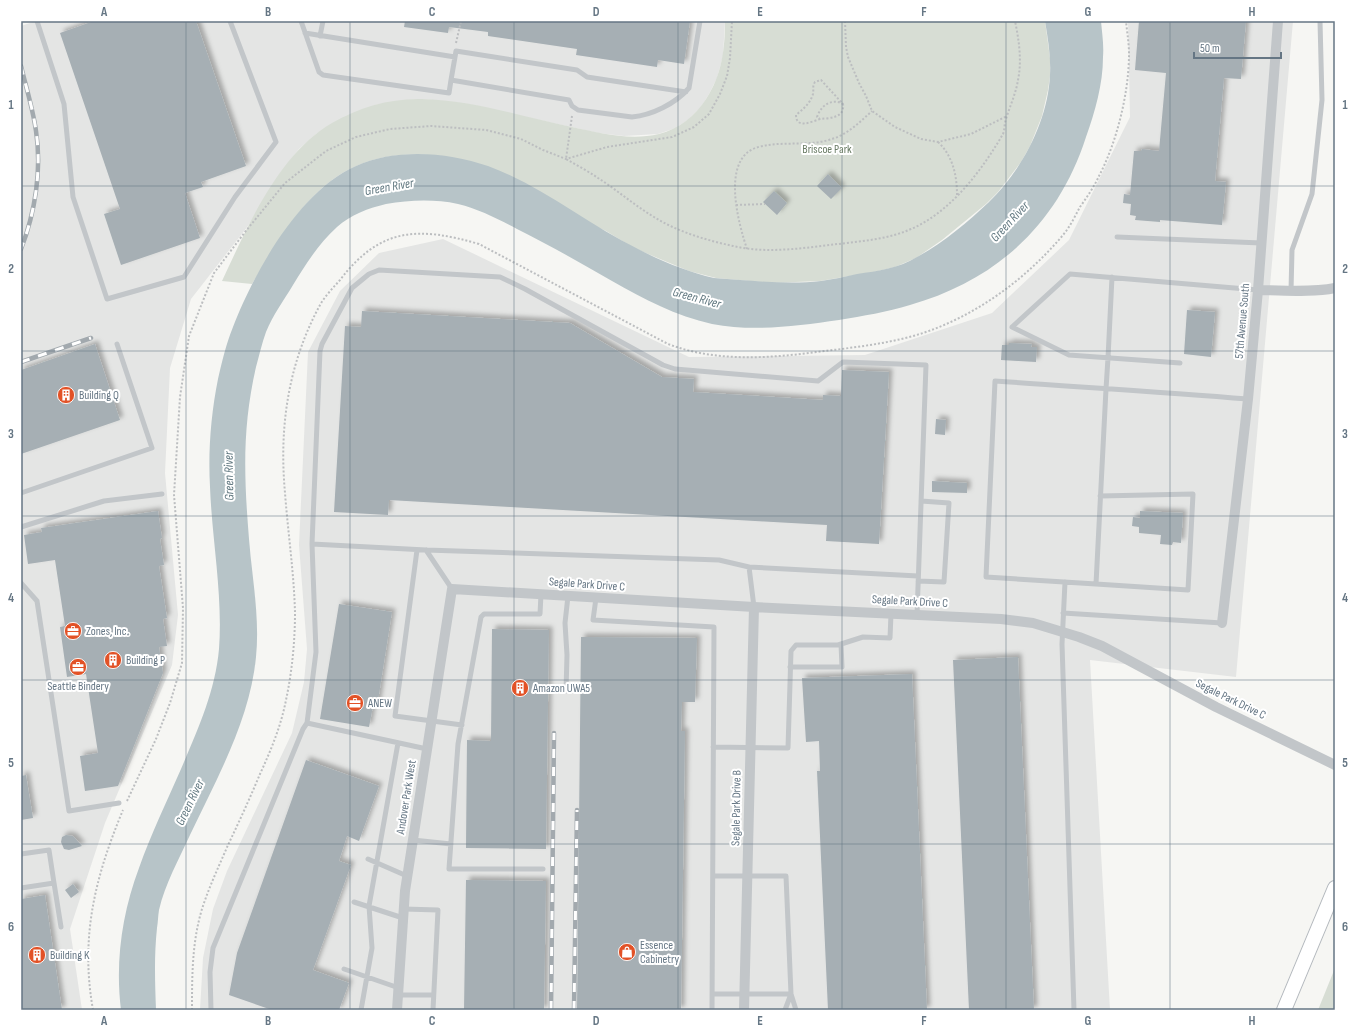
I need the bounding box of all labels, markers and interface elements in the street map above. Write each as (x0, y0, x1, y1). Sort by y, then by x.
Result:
text: A (100, 4, 108, 20)
text: B (265, 4, 271, 20)
text: C (429, 4, 436, 20)
text: D (593, 4, 600, 20)
text: E (757, 4, 763, 20)
text: F (921, 4, 927, 20)
text: G (1085, 4, 1092, 20)
text: H (1249, 4, 1256, 20)
scale bar (1194, 34, 1281, 60)
text: 50 m (1200, 41, 1220, 56)
text: 1 (8, 97, 14, 113)
text: 1 (1342, 97, 1348, 113)
park label: Briscoe Park (802, 142, 852, 157)
water label: Green River (364, 175, 416, 199)
water label: Green River (987, 197, 1033, 245)
text: 2 (8, 261, 14, 277)
text: 2 (1342, 261, 1348, 277)
street label: 57th Avenue South (1232, 283, 1253, 359)
water label: Green River (671, 284, 724, 312)
building icon: Building Q (56, 385, 76, 405)
place label: Building Q (79, 388, 119, 403)
text: 3 (8, 426, 14, 442)
text: 3 (1342, 426, 1348, 442)
water label: Green River (221, 450, 237, 501)
street label: Segale Park Drive C (548, 574, 626, 595)
text: 4 (8, 590, 14, 606)
text: 4 (1342, 590, 1348, 606)
street label: Segale Park Drive C (871, 592, 949, 611)
office icon: Zones, Inc. (63, 621, 83, 641)
place label: Zones, Inc. (86, 624, 129, 639)
building icon: Building P (103, 650, 123, 670)
place label: Building P (126, 653, 165, 668)
office icon: Seattle Bindery (68, 657, 88, 677)
street label: Segale Park Drive C (1193, 676, 1269, 723)
building icon: Amazon UWA5 (510, 678, 530, 698)
place label: Seattle Bindery (47, 679, 109, 694)
place label: Amazon UWA5 (532, 681, 590, 696)
office icon: ANEW (345, 693, 365, 713)
place label: ANEW (367, 696, 392, 711)
text: 5 (8, 755, 14, 771)
text: 5 (1342, 755, 1348, 771)
street label: Andover Park West (393, 759, 420, 836)
street label: Segale Park Drive B (728, 770, 745, 846)
water label: Green River (172, 776, 208, 828)
text: 6 (8, 919, 14, 935)
text: 6 (1342, 919, 1348, 935)
place label: Essence Cabinetry (640, 938, 680, 967)
shop icon: Essence Cabinetry (617, 942, 637, 962)
building icon: Building K (27, 945, 47, 965)
place label: Building K (50, 948, 90, 963)
text: A (100, 1013, 108, 1029)
text: B (265, 1013, 271, 1029)
text: C (429, 1013, 436, 1029)
text: D (593, 1013, 600, 1029)
text: E (757, 1013, 763, 1029)
text: F (921, 1013, 927, 1029)
text: G (1085, 1013, 1092, 1029)
text: H (1249, 1013, 1256, 1029)

